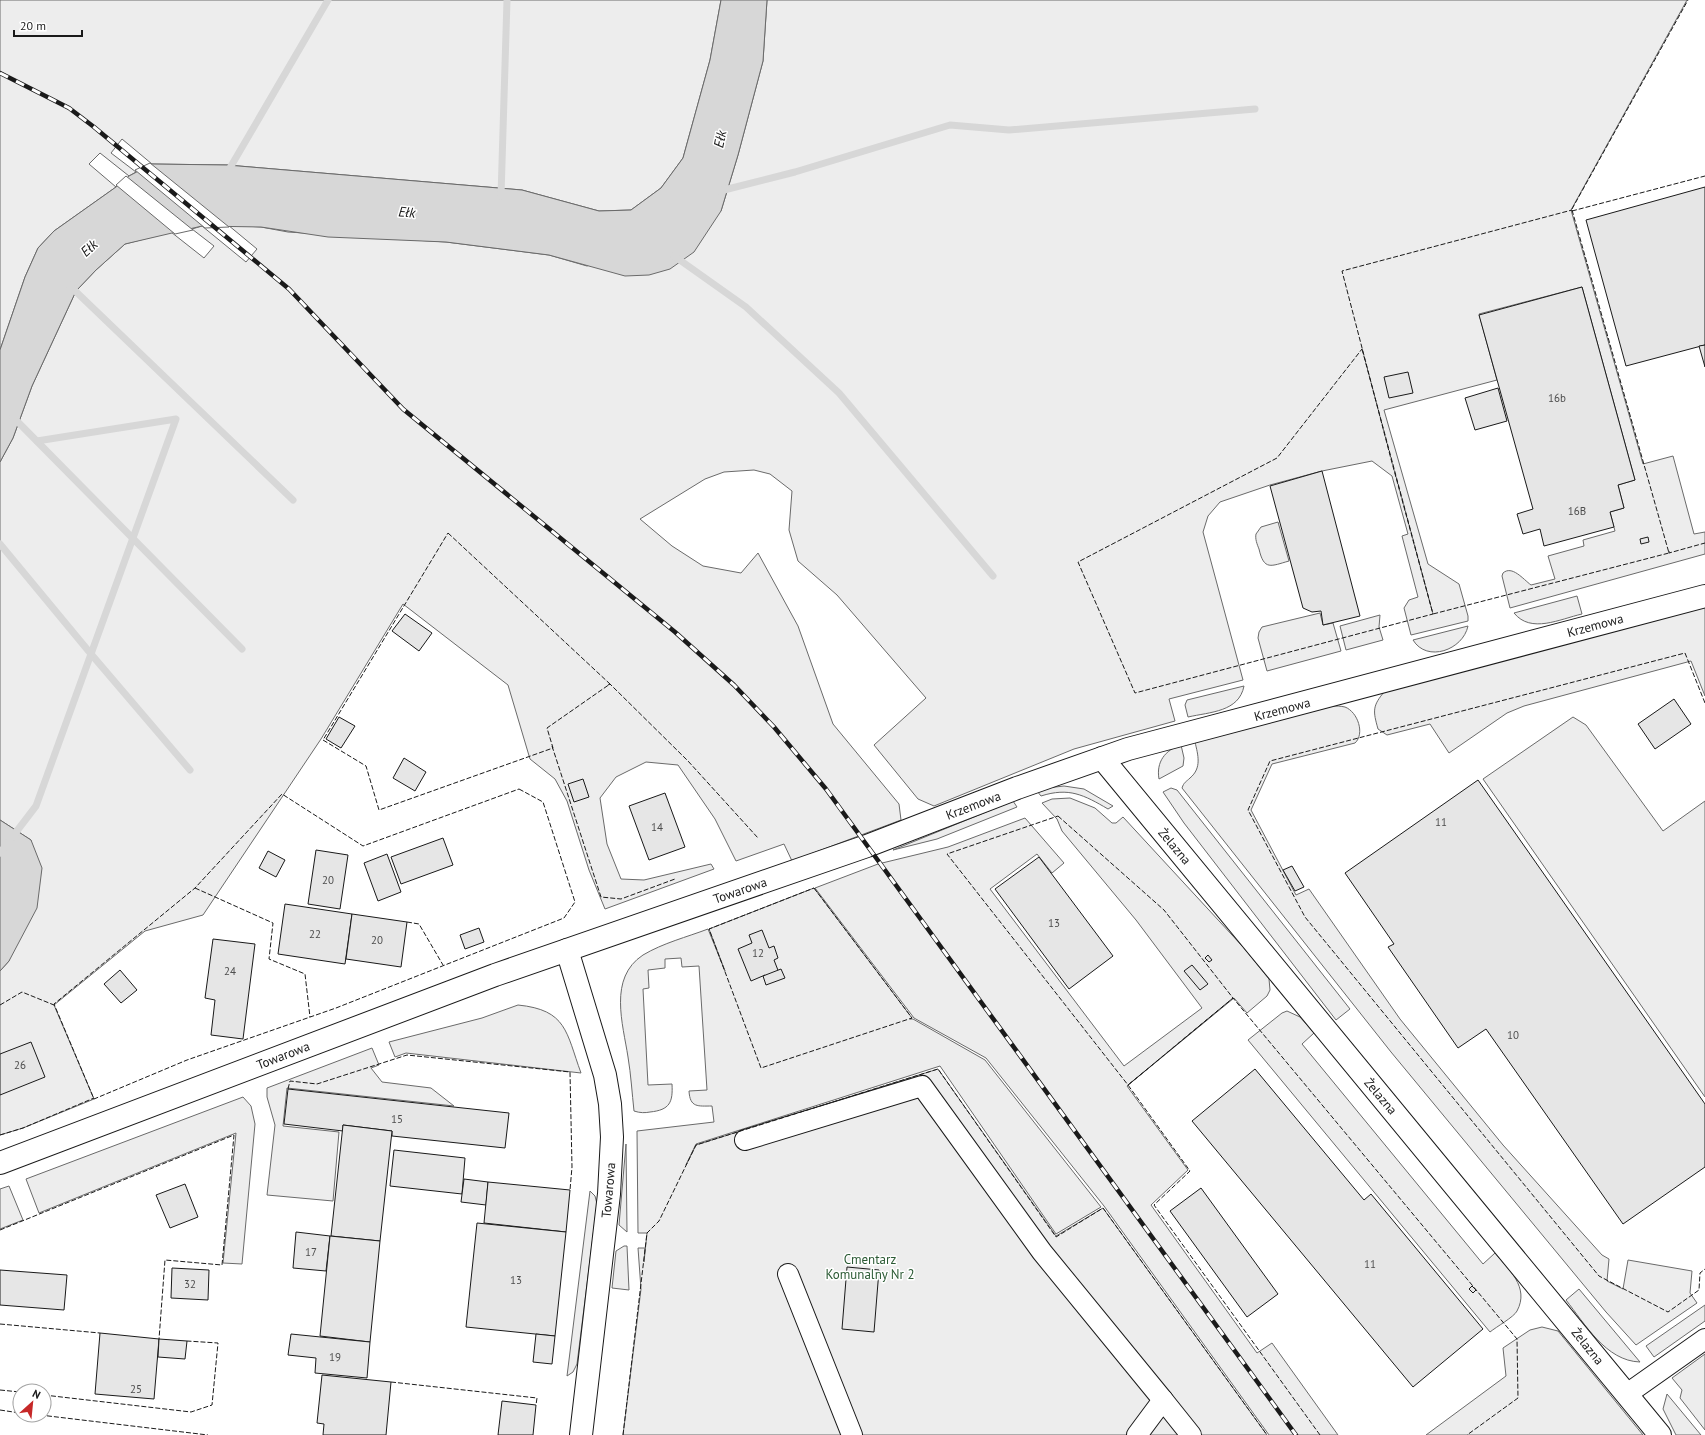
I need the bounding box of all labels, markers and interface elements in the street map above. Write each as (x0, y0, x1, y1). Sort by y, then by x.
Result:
scale bar (14, 12, 82, 38)
text: 20 m (20, 18, 46, 33)
water label: Ełk (709, 128, 731, 149)
water label: Ełk (398, 202, 417, 222)
water label: Ełk (77, 235, 102, 260)
house number: 16b (1548, 391, 1566, 405)
house number: 16B (1568, 504, 1586, 518)
street label: Krzemowa (1565, 610, 1625, 641)
street label: Krzemowa (1252, 694, 1312, 725)
street label: Krzemowa (943, 787, 1003, 824)
house number: 11 (1435, 815, 1447, 829)
house number: 14 (651, 820, 663, 834)
street label: Żelazna (1154, 825, 1195, 868)
house number: 20 (322, 873, 334, 887)
street label: Towarowa (711, 873, 769, 908)
house number: 13 (1048, 916, 1060, 930)
house number: 22 (309, 927, 321, 941)
house number: 20 (371, 933, 383, 947)
house number: 12 (752, 946, 764, 960)
house number: 24 (224, 964, 236, 978)
house number: 10 (1507, 1028, 1519, 1042)
street label: Towarowa (254, 1038, 312, 1073)
house number: 26 (14, 1058, 26, 1072)
street label: Żelazna (1360, 1075, 1401, 1118)
house number: 15 (391, 1112, 403, 1126)
street label: Towarowa (598, 1162, 619, 1218)
house number: 17 (305, 1245, 317, 1259)
park label: Cmentarz Komunalny Nr 2 (825, 1251, 915, 1283)
house number: 11 (1364, 1257, 1376, 1271)
house number: 13 (510, 1273, 522, 1287)
house number: 32 (184, 1277, 196, 1291)
street label: Żelazna (1568, 1324, 1608, 1368)
house number: 19 (329, 1350, 341, 1364)
house number: 25 (130, 1382, 142, 1396)
north arrow (12, 1383, 52, 1423)
text: N (30, 1386, 43, 1402)

